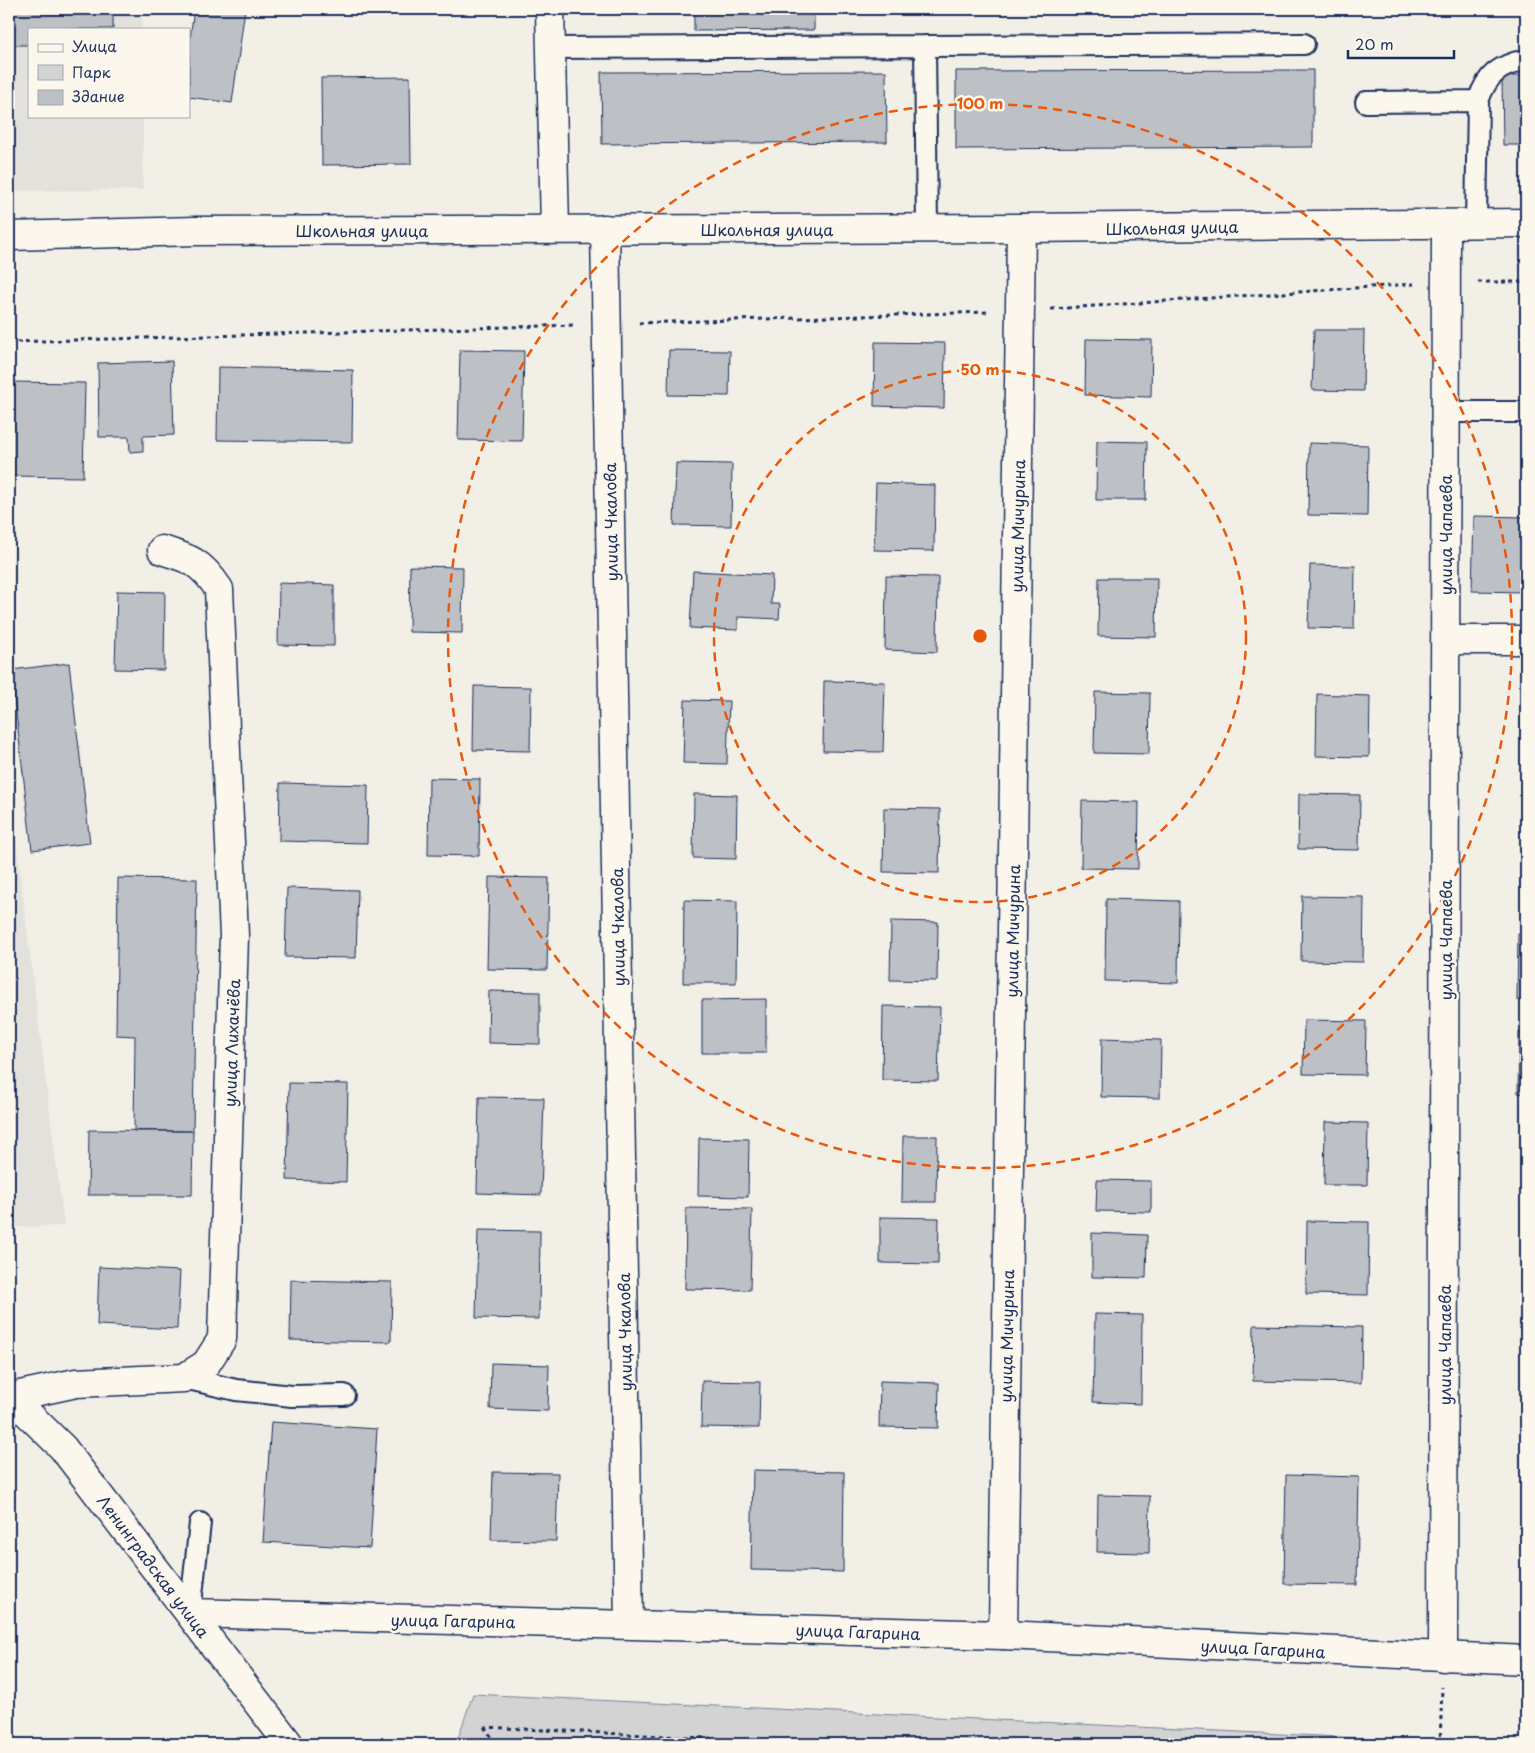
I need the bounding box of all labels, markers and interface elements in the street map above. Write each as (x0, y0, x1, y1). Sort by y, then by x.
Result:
legend (28, 28, 190, 118)
scale bar (1348, 28, 1454, 60)
text: 20 m (1355, 32, 1394, 55)
text: Улица (72, 34, 117, 57)
text: Парк (72, 60, 111, 83)
text: Здание (72, 84, 125, 107)
text: 100 m (957, 91, 1003, 114)
street label: Школьная улица (1105, 214, 1239, 240)
street label: Школьная улица (701, 217, 833, 241)
street label: Школьная улица (296, 218, 428, 242)
text: 50 m (961, 357, 999, 380)
street label: улица Мичурина (1004, 459, 1030, 593)
street label: улица Чкалова (597, 462, 623, 582)
street label: улица Чапаева (1433, 475, 1457, 595)
centre of rings (971, 627, 989, 645)
street label: улица Мичурина (999, 864, 1025, 998)
street label: улица Чкалова (604, 867, 630, 987)
street label: улица Чапаева (1433, 880, 1457, 1000)
street label: улица Лихачёва (217, 978, 245, 1108)
street label: улица Мичурина (993, 1269, 1019, 1403)
street label: улица Чкалова (611, 1272, 637, 1392)
street label: улица Чапаева (1432, 1285, 1456, 1405)
street label: Ленинградская улица (92, 1490, 216, 1642)
street label: улица Гагарина (390, 1607, 516, 1633)
street label: улица Гагарина (795, 1617, 921, 1645)
street label: улица Гагарина (1200, 1633, 1326, 1663)

